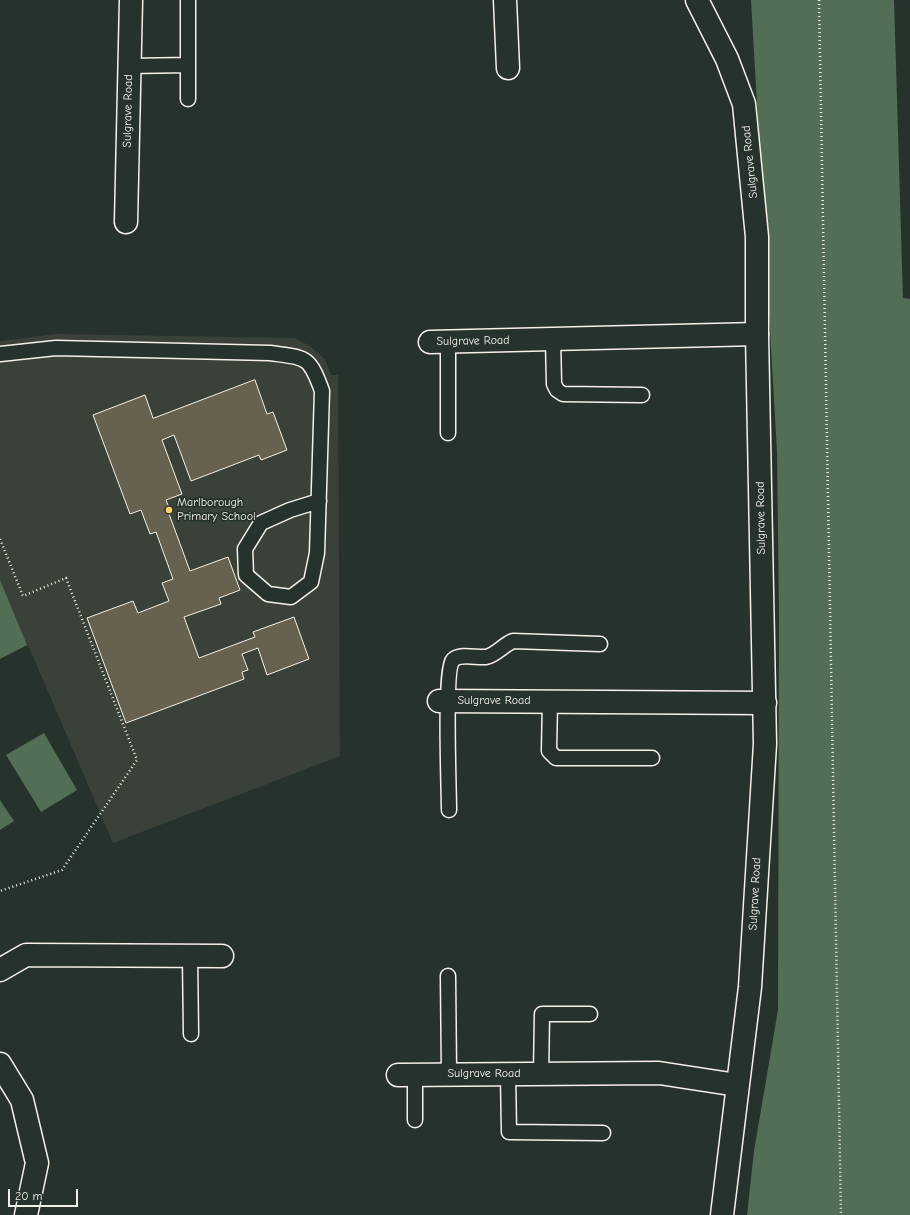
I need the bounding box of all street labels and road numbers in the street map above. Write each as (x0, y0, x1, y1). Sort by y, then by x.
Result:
street label: Sulgrave Road (120, 74, 136, 148)
street label: Sulgrave Road (739, 125, 761, 199)
street label: Sulgrave Road (436, 333, 510, 349)
street label: Sulgrave Road (753, 481, 769, 555)
street label: Sulgrave Road (457, 694, 531, 708)
street label: Sulgrave Road (746, 857, 764, 931)
street label: Sulgrave Road (447, 1067, 521, 1081)

